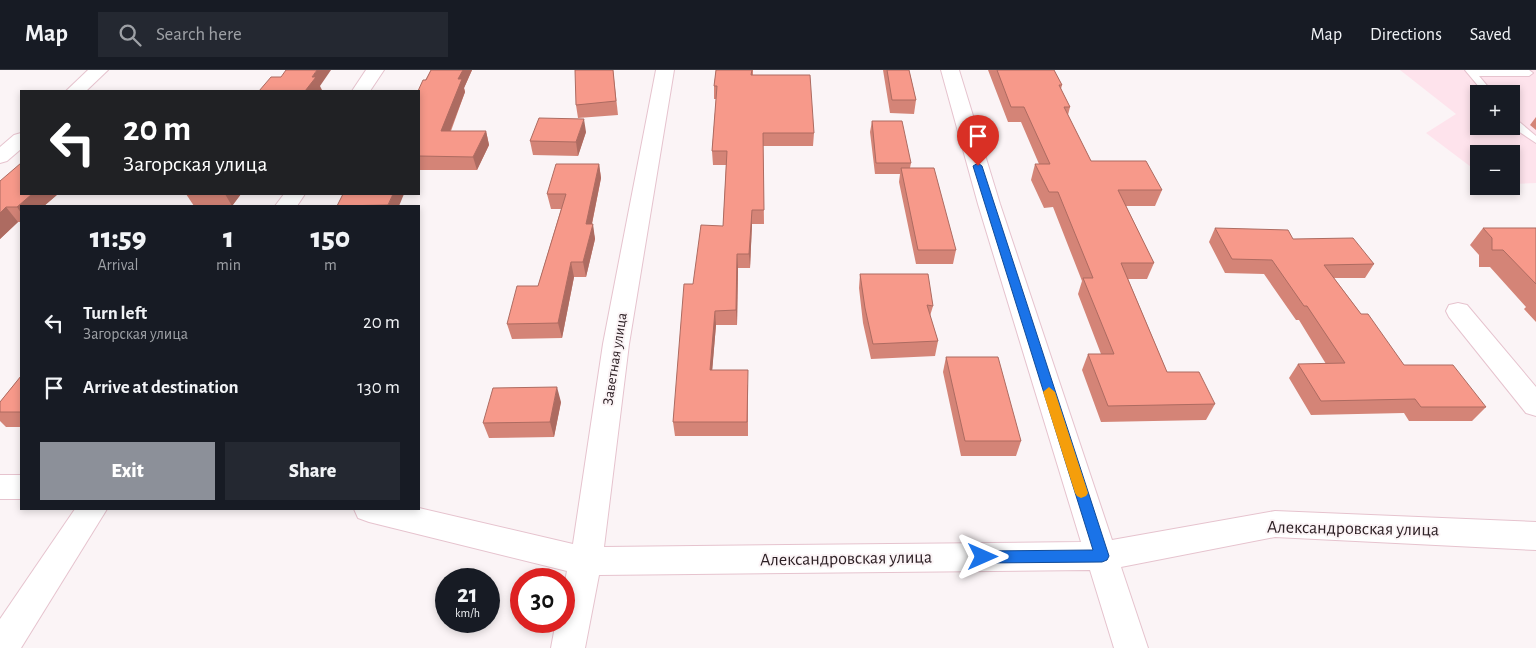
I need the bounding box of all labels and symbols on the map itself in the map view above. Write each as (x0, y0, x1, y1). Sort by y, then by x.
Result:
pin (957, 115, 999, 166)
street label: Заветная улица (600, 311, 630, 406)
street label: Александровская улица (1267, 518, 1439, 540)
position arrow (956, 530, 1008, 582)
street label: Александровская улица (760, 548, 932, 570)
speed limit sign: 30 (510, 568, 575, 633)

